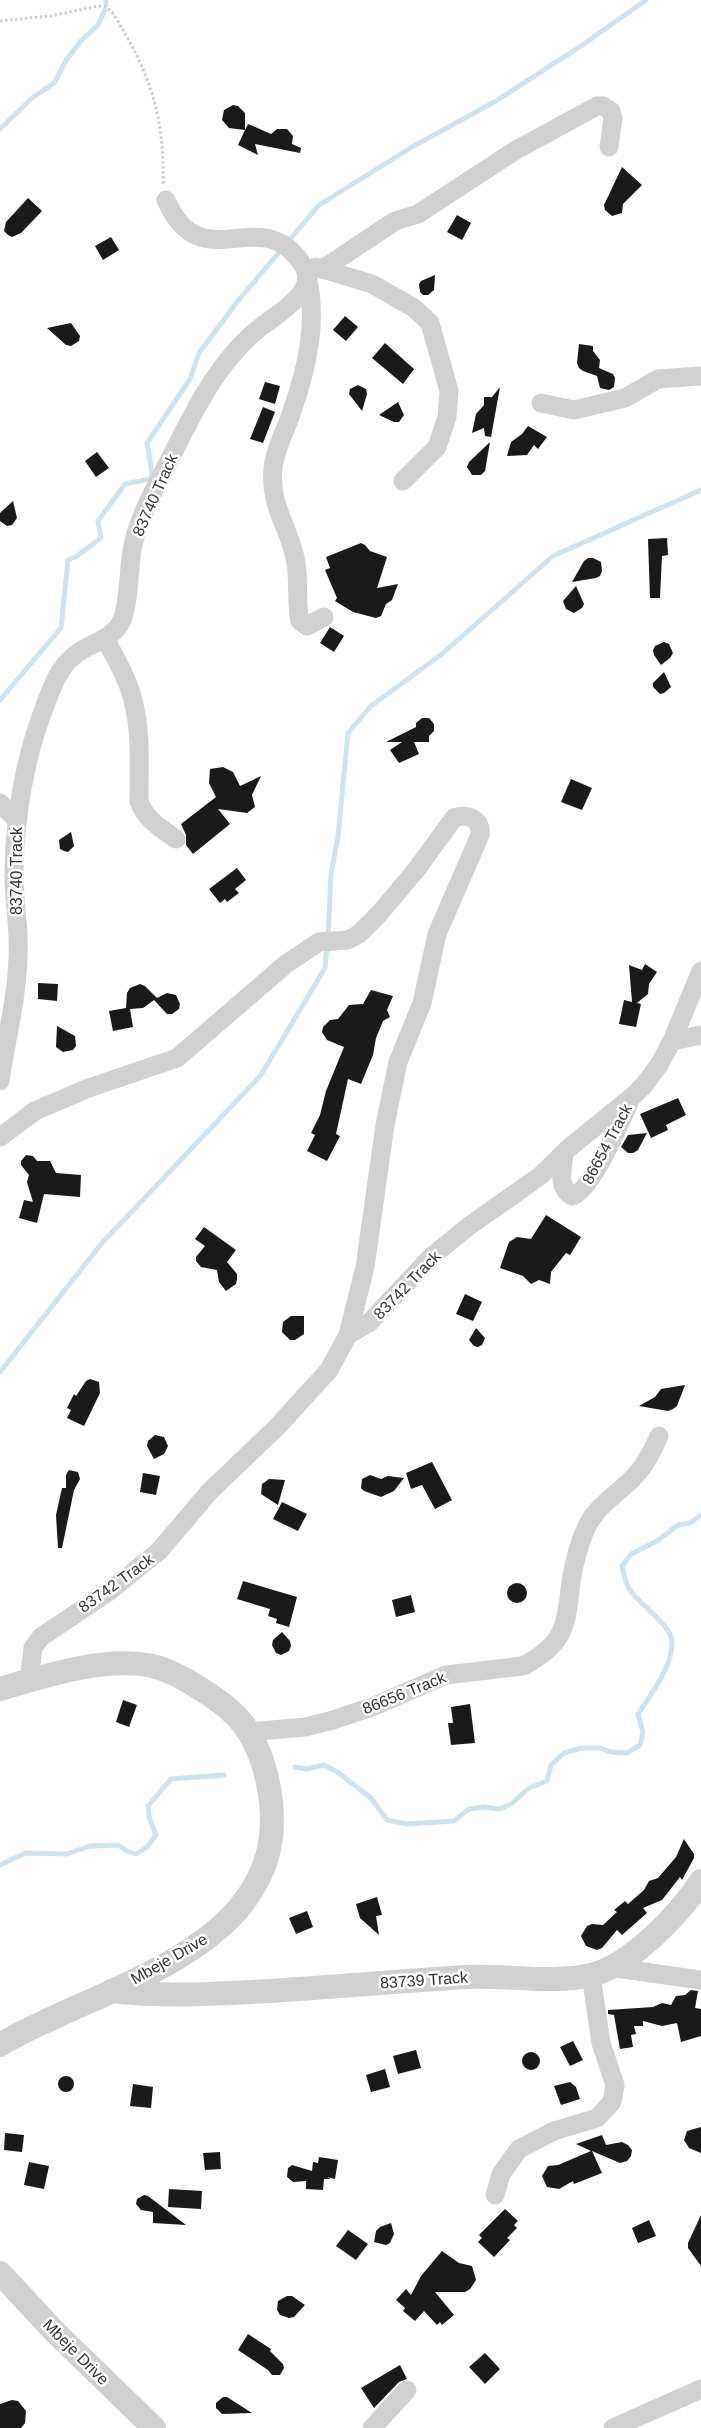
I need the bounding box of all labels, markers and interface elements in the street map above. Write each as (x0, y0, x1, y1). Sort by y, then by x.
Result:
street label: 83740 Track (129, 450, 181, 539)
street label: 83740 Track (8, 826, 25, 915)
street label: 86654 Track (579, 1100, 636, 1187)
street label: 83742 Track (370, 1247, 444, 1323)
street label: 83742 Track (75, 1550, 157, 1616)
street label: 86656 Track (360, 1668, 449, 1717)
street label: Mbeje Drive (128, 1930, 210, 1988)
street label: 83739 Track (379, 1968, 470, 1992)
street label: Mbeje Drive (40, 2316, 112, 2388)

